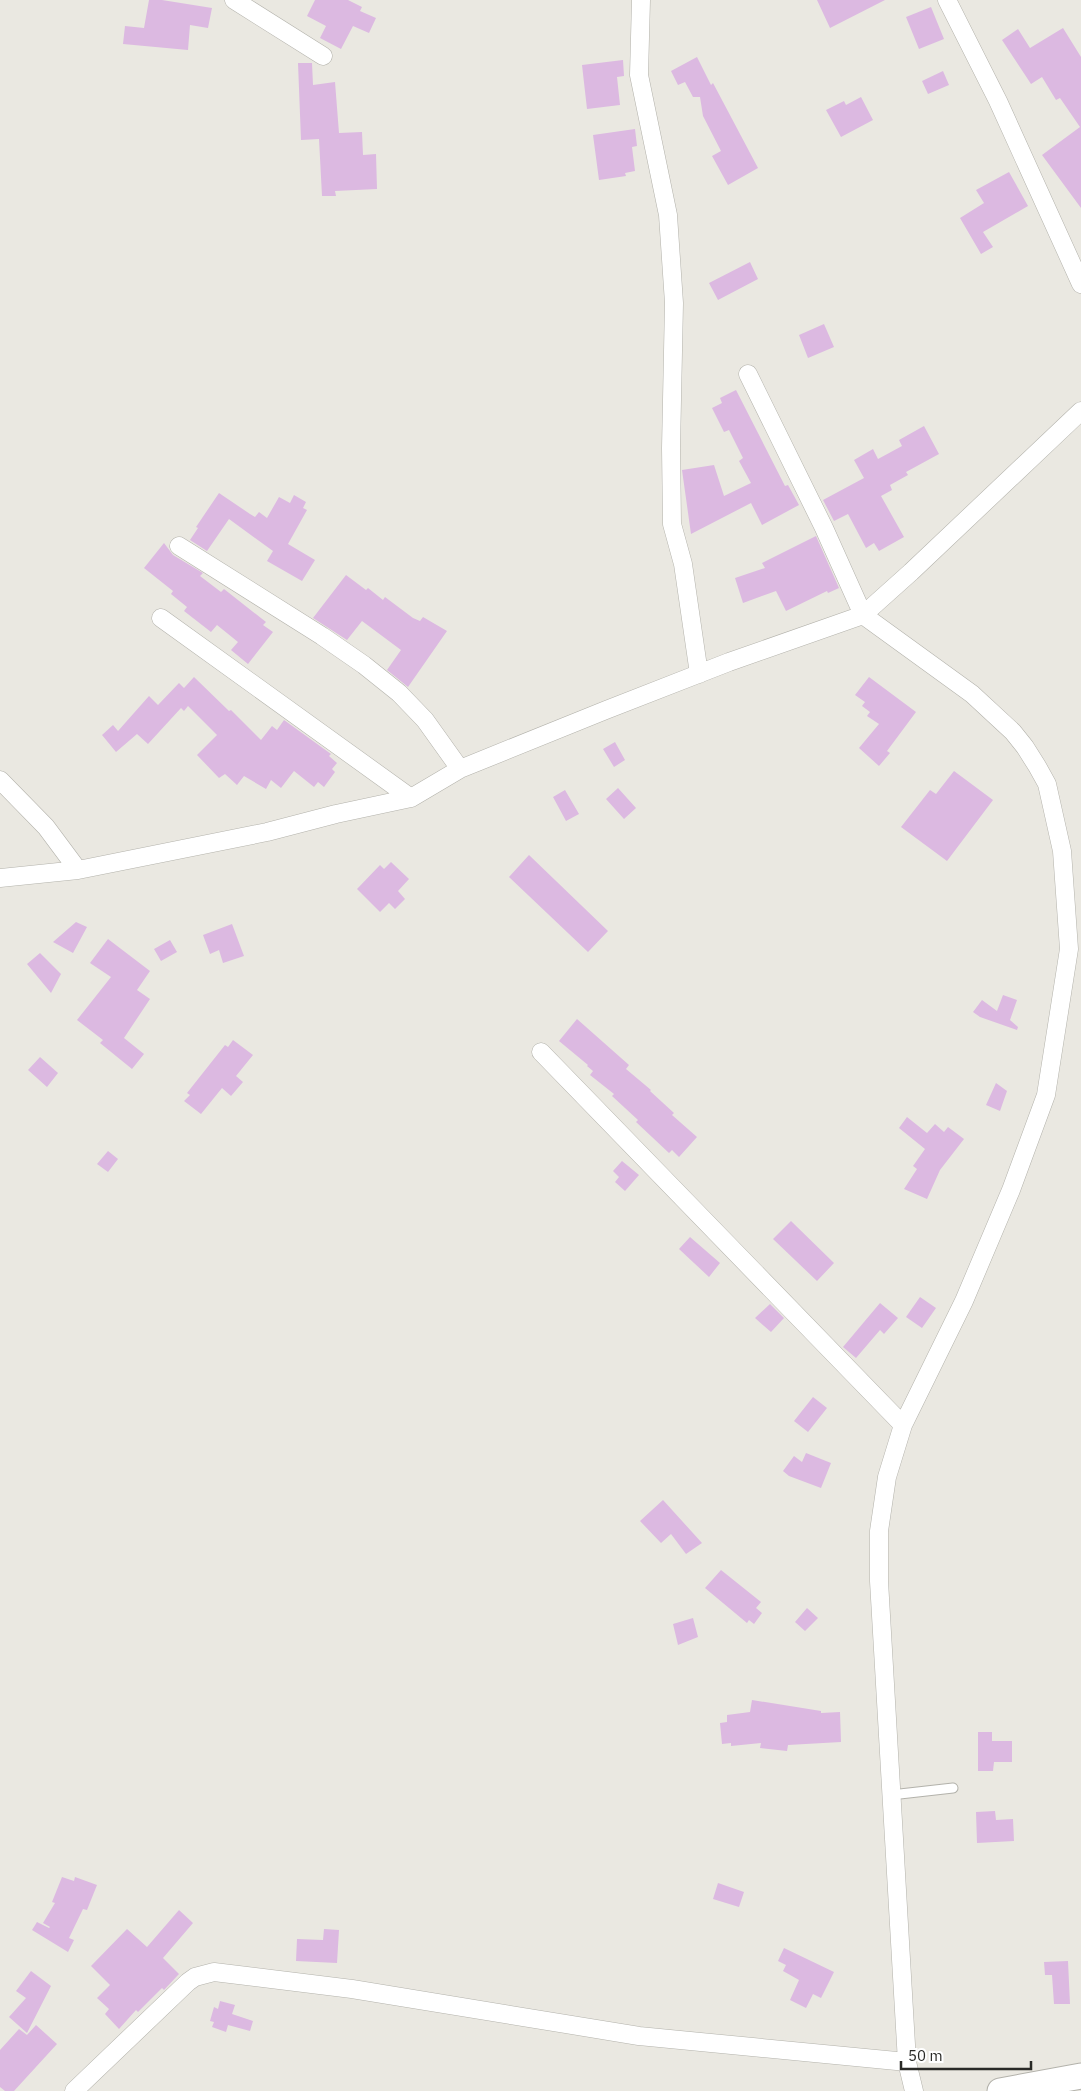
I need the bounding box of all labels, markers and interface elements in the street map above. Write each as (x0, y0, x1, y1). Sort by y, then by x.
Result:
scale bar (901, 2038, 1031, 2070)
text: 50 m (908, 2046, 943, 2065)

